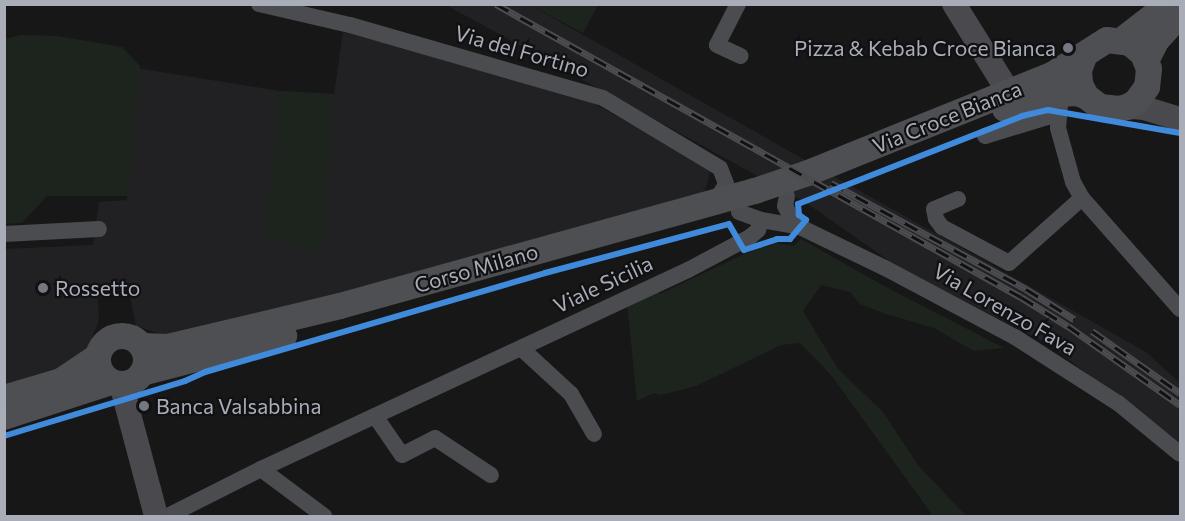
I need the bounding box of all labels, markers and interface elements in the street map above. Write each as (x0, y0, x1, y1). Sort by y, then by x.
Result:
street label: Via del Fortino (452, 20, 592, 82)
place label: Pizza & Kebab Croce Bianca (794, 35, 1056, 61)
marker: Pizza & Kebab Croce Bianca (1061, 41, 1075, 55)
street label: Via Croce Bianca (869, 76, 1025, 158)
street label: Corso Milano (411, 238, 541, 298)
street label: Viale Sicilia (549, 250, 657, 318)
street label: Via Lorenzo Fava (929, 258, 1081, 360)
place label: Rossetto (55, 275, 140, 301)
marker: Rossetto (36, 281, 50, 295)
place label: Banca Valsabbina (156, 393, 321, 419)
marker: Banca Valsabbina (137, 399, 151, 413)

